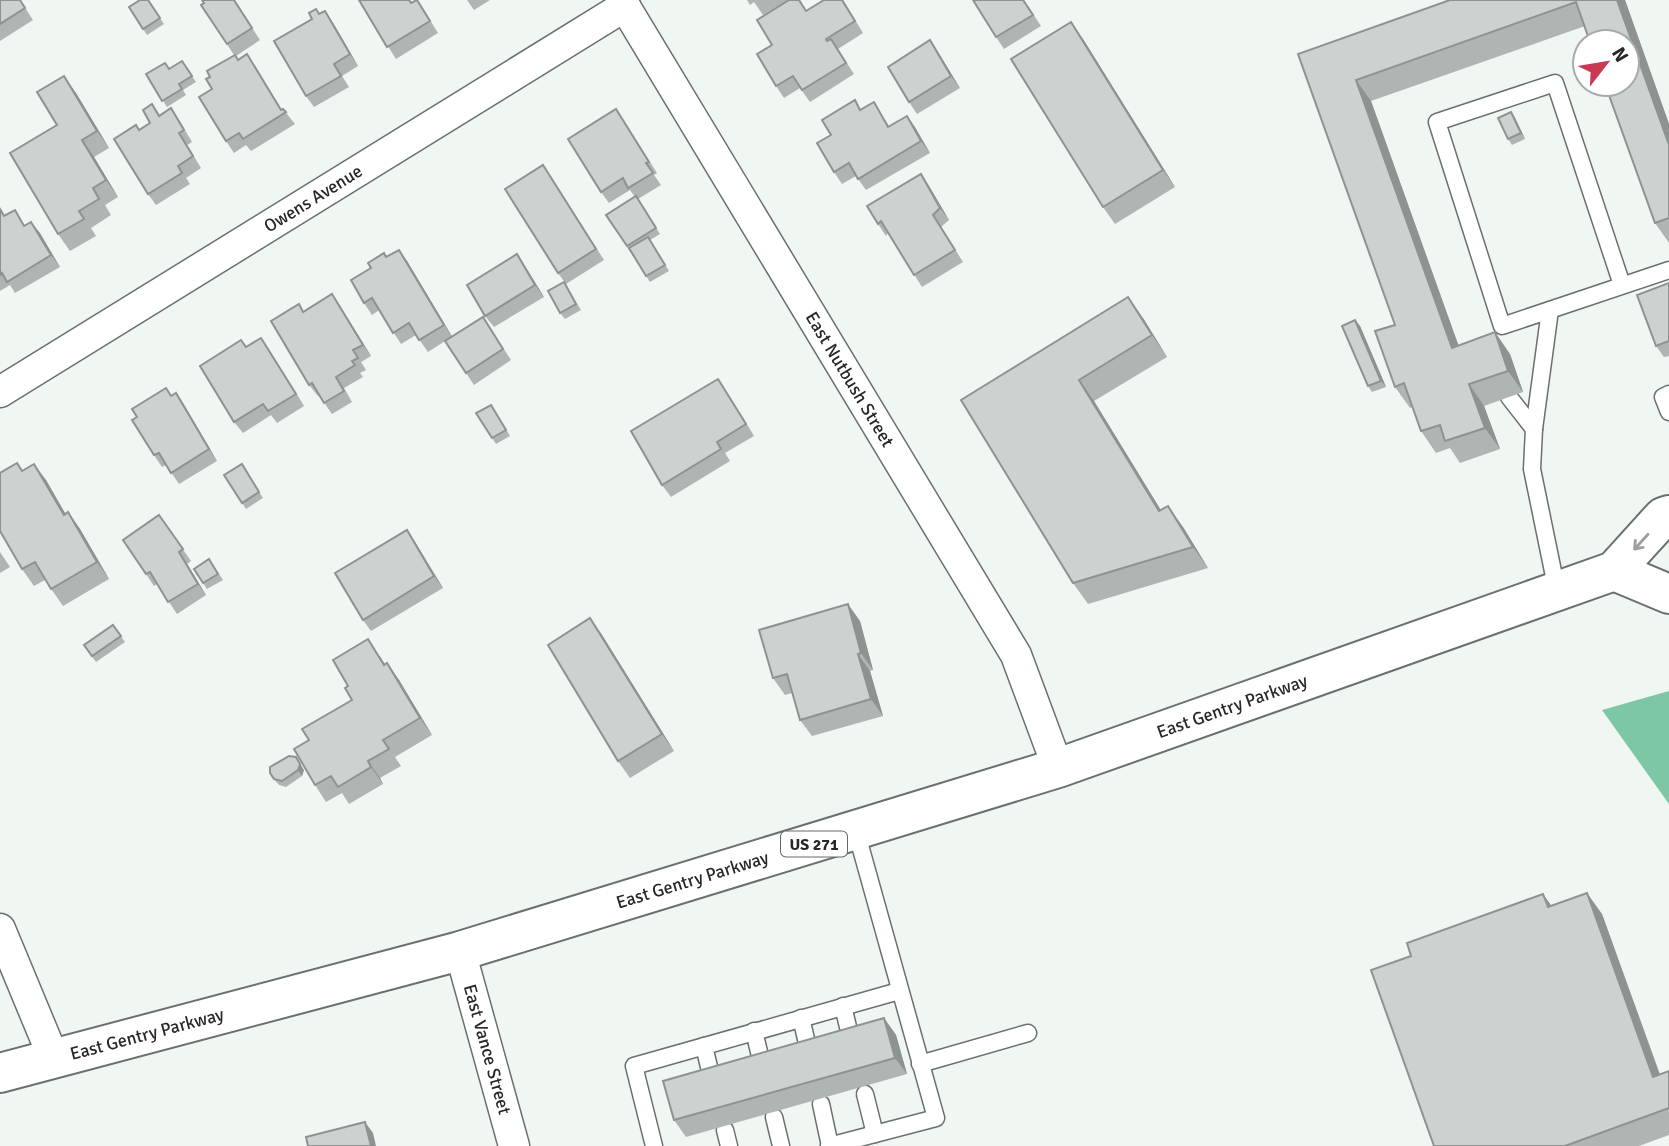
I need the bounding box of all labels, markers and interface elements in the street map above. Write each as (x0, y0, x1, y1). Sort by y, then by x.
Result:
north arrow (1571, 28, 1641, 98)
text: N (1606, 43, 1633, 67)
street label: Owens Avenue (260, 160, 366, 237)
street label: East Nutbush Street (801, 308, 899, 451)
one-way arrow (1633, 533, 1649, 551)
street label: East Gentry Parkway (1154, 669, 1311, 743)
road number: US 271 (781, 832, 847, 856)
street label: East Gentry Parkway (614, 846, 772, 914)
street label: East Vance Street (459, 982, 516, 1117)
street label: East Gentry Parkway (68, 1003, 227, 1065)

